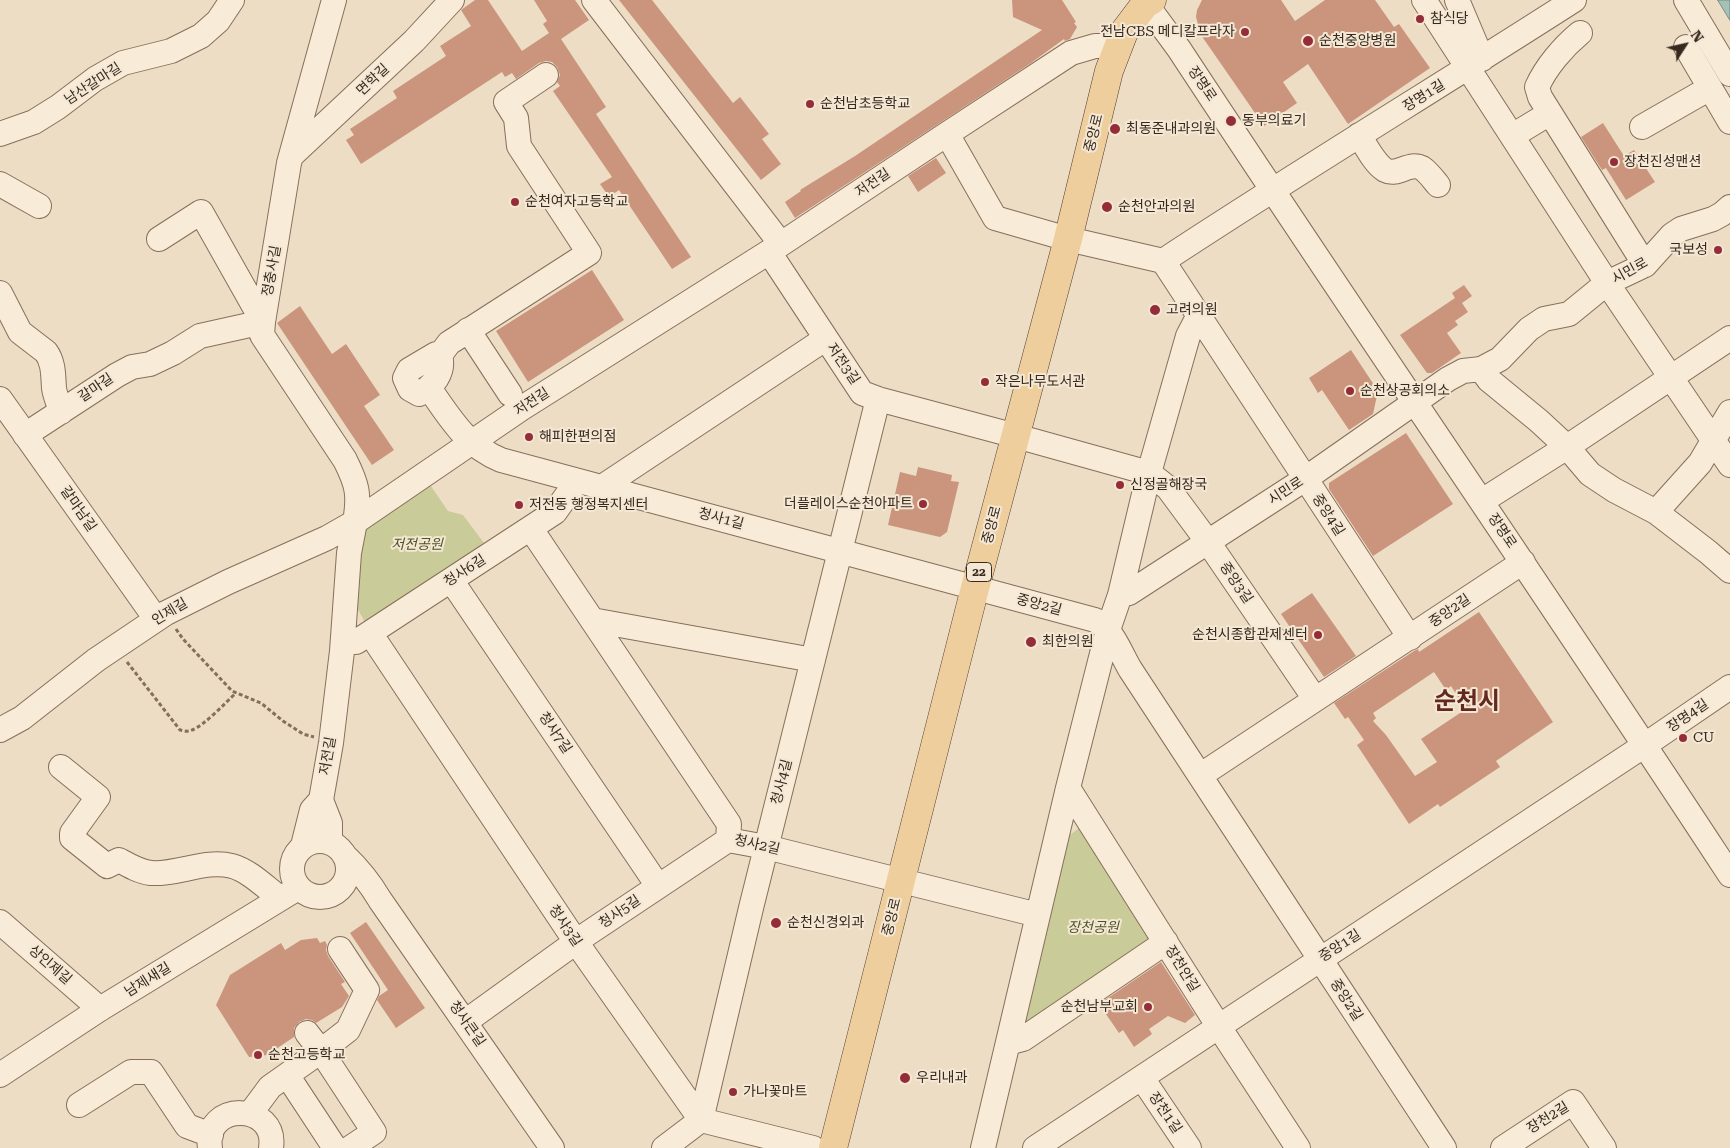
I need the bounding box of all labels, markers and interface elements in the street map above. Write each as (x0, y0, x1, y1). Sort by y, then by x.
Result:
place label: 참식당 (1430, 11, 1469, 27)
marker: 참식당 (1414, 13, 1426, 25)
north arrow (1660, 20, 1710, 70)
place label: 전남CBS 메디칼프라자 (1100, 24, 1235, 40)
marker: 전남CBS 메디칼프라자 (1239, 26, 1251, 38)
text: N (1688, 27, 1707, 45)
place label: 순천중앙병원 (1319, 33, 1396, 49)
marker: 순천중앙병원 (1301, 34, 1315, 48)
street label: 남산갈마길 (61, 59, 125, 109)
street label: 면학길 (353, 61, 393, 99)
street label: 장명로 (1184, 63, 1220, 105)
street label: 장명1길 (1400, 77, 1448, 115)
place label: 순천남초등학교 (820, 96, 910, 112)
marker: 순천남초등학교 (804, 98, 816, 110)
street label: 중앙로 (1081, 112, 1107, 154)
place label: 동부의료기 (1242, 113, 1306, 129)
marker: 동부의료기 (1224, 114, 1238, 128)
place label: 최동준내과의원 (1126, 121, 1216, 137)
marker: 최동준내과의원 (1108, 122, 1122, 136)
place label: 장천진성맨션 (1624, 154, 1701, 170)
marker: 장천진성맨션 (1608, 156, 1620, 168)
street label: 저전길 (852, 165, 894, 201)
place label: 순천여자고등학교 (525, 194, 628, 210)
marker: 순천여자고등학교 (509, 196, 521, 208)
place label: 순천안과의원 (1118, 199, 1195, 215)
marker: 순천안과의원 (1100, 200, 1114, 214)
place label: 국보성 (1669, 242, 1708, 258)
street label: 정충사길 (259, 244, 285, 298)
marker: 국보성 (1712, 244, 1724, 256)
street label: 시민로 (1609, 254, 1651, 288)
place label: 고려의원 (1166, 302, 1218, 318)
marker: 고려의원 (1148, 303, 1162, 317)
street label: 저전3길 (823, 340, 863, 388)
street label: 갈마길 (75, 370, 117, 406)
place label: 작은나무도서관 (995, 374, 1085, 390)
marker: 작은나무도서관 (979, 376, 991, 388)
place label: 순천상공회의소 (1360, 383, 1450, 399)
street label: 저전길 (511, 384, 553, 420)
marker: 순천상공회의소 (1344, 385, 1356, 397)
place label: 해피한편의점 (539, 429, 616, 445)
marker: 해피한편의점 (523, 431, 535, 443)
street label: 시민로 (1265, 473, 1307, 509)
place label: 신정골해장국 (1130, 477, 1207, 493)
marker: 신정골해장국 (1114, 479, 1126, 491)
street label: 갈마남길 (56, 483, 100, 535)
street label: 중앙4길 (1308, 491, 1348, 539)
place label: 더플레이스순천아파트 (784, 496, 913, 512)
place label: 저전동 행정복지센터 (529, 497, 648, 513)
marker: 더플레이스순천아파트 (917, 498, 929, 510)
marker: 저전동 행정복지센터 (513, 499, 525, 511)
street label: 중앙로 (979, 504, 1005, 546)
street label: 청사1길 (696, 505, 746, 533)
street label: 장명로 (1484, 510, 1520, 552)
park label: 저전공원 (391, 537, 443, 553)
street label: 청사6길 (441, 551, 489, 591)
street label: 중앙3길 (1216, 559, 1256, 607)
road number: 22 (966, 562, 992, 582)
street label: 중앙2길 (1014, 591, 1064, 619)
street label: 중앙2길 (1426, 591, 1474, 631)
street label: 인제길 (149, 595, 191, 629)
place label: 순천시종합관제센터 (1192, 627, 1308, 643)
marker: 순천시종합관제센터 (1312, 629, 1324, 641)
place label: 최한의원 (1042, 634, 1094, 650)
marker: 최한의원 (1024, 635, 1038, 649)
district label: 순천시 (1434, 688, 1500, 716)
street label: 장명4길 (1664, 696, 1712, 736)
street label: 청사7길 (535, 709, 575, 757)
place label: CU (1693, 730, 1714, 746)
marker: CU (1677, 732, 1689, 744)
street label: 저전길 (316, 736, 340, 776)
street label: 청사4길 (768, 757, 796, 807)
street label: 청사2길 (732, 832, 782, 858)
street label: 청사5길 (596, 892, 644, 932)
street label: 중앙로 (879, 896, 905, 938)
street label: 청사3길 (545, 902, 585, 950)
place label: 순천신경외과 (787, 915, 864, 931)
marker: 순천신경외과 (769, 916, 783, 930)
park label: 장천공원 (1067, 920, 1119, 936)
street label: 중앙1길 (1316, 926, 1364, 966)
street label: 상인제길 (25, 942, 75, 988)
street label: 장천안길 (1161, 943, 1203, 995)
street label: 남제새길 (122, 959, 174, 1001)
street label: 중앙2길 (1326, 976, 1366, 1024)
street label: 청사큰길 (445, 998, 489, 1050)
place label: 순천남부교회 (1061, 999, 1138, 1015)
marker: 순천남부교회 (1142, 1001, 1154, 1013)
place label: 순천고등학교 (268, 1047, 345, 1063)
marker: 순천고등학교 (252, 1049, 264, 1061)
place label: 우리내과 (916, 1070, 968, 1086)
marker: 우리내과 (898, 1071, 912, 1085)
place label: 가나꽃마트 (743, 1084, 807, 1100)
marker: 가나꽃마트 (727, 1086, 739, 1098)
street label: 장천1길 (1145, 1089, 1185, 1137)
street label: 장천2길 (1524, 1099, 1572, 1137)

